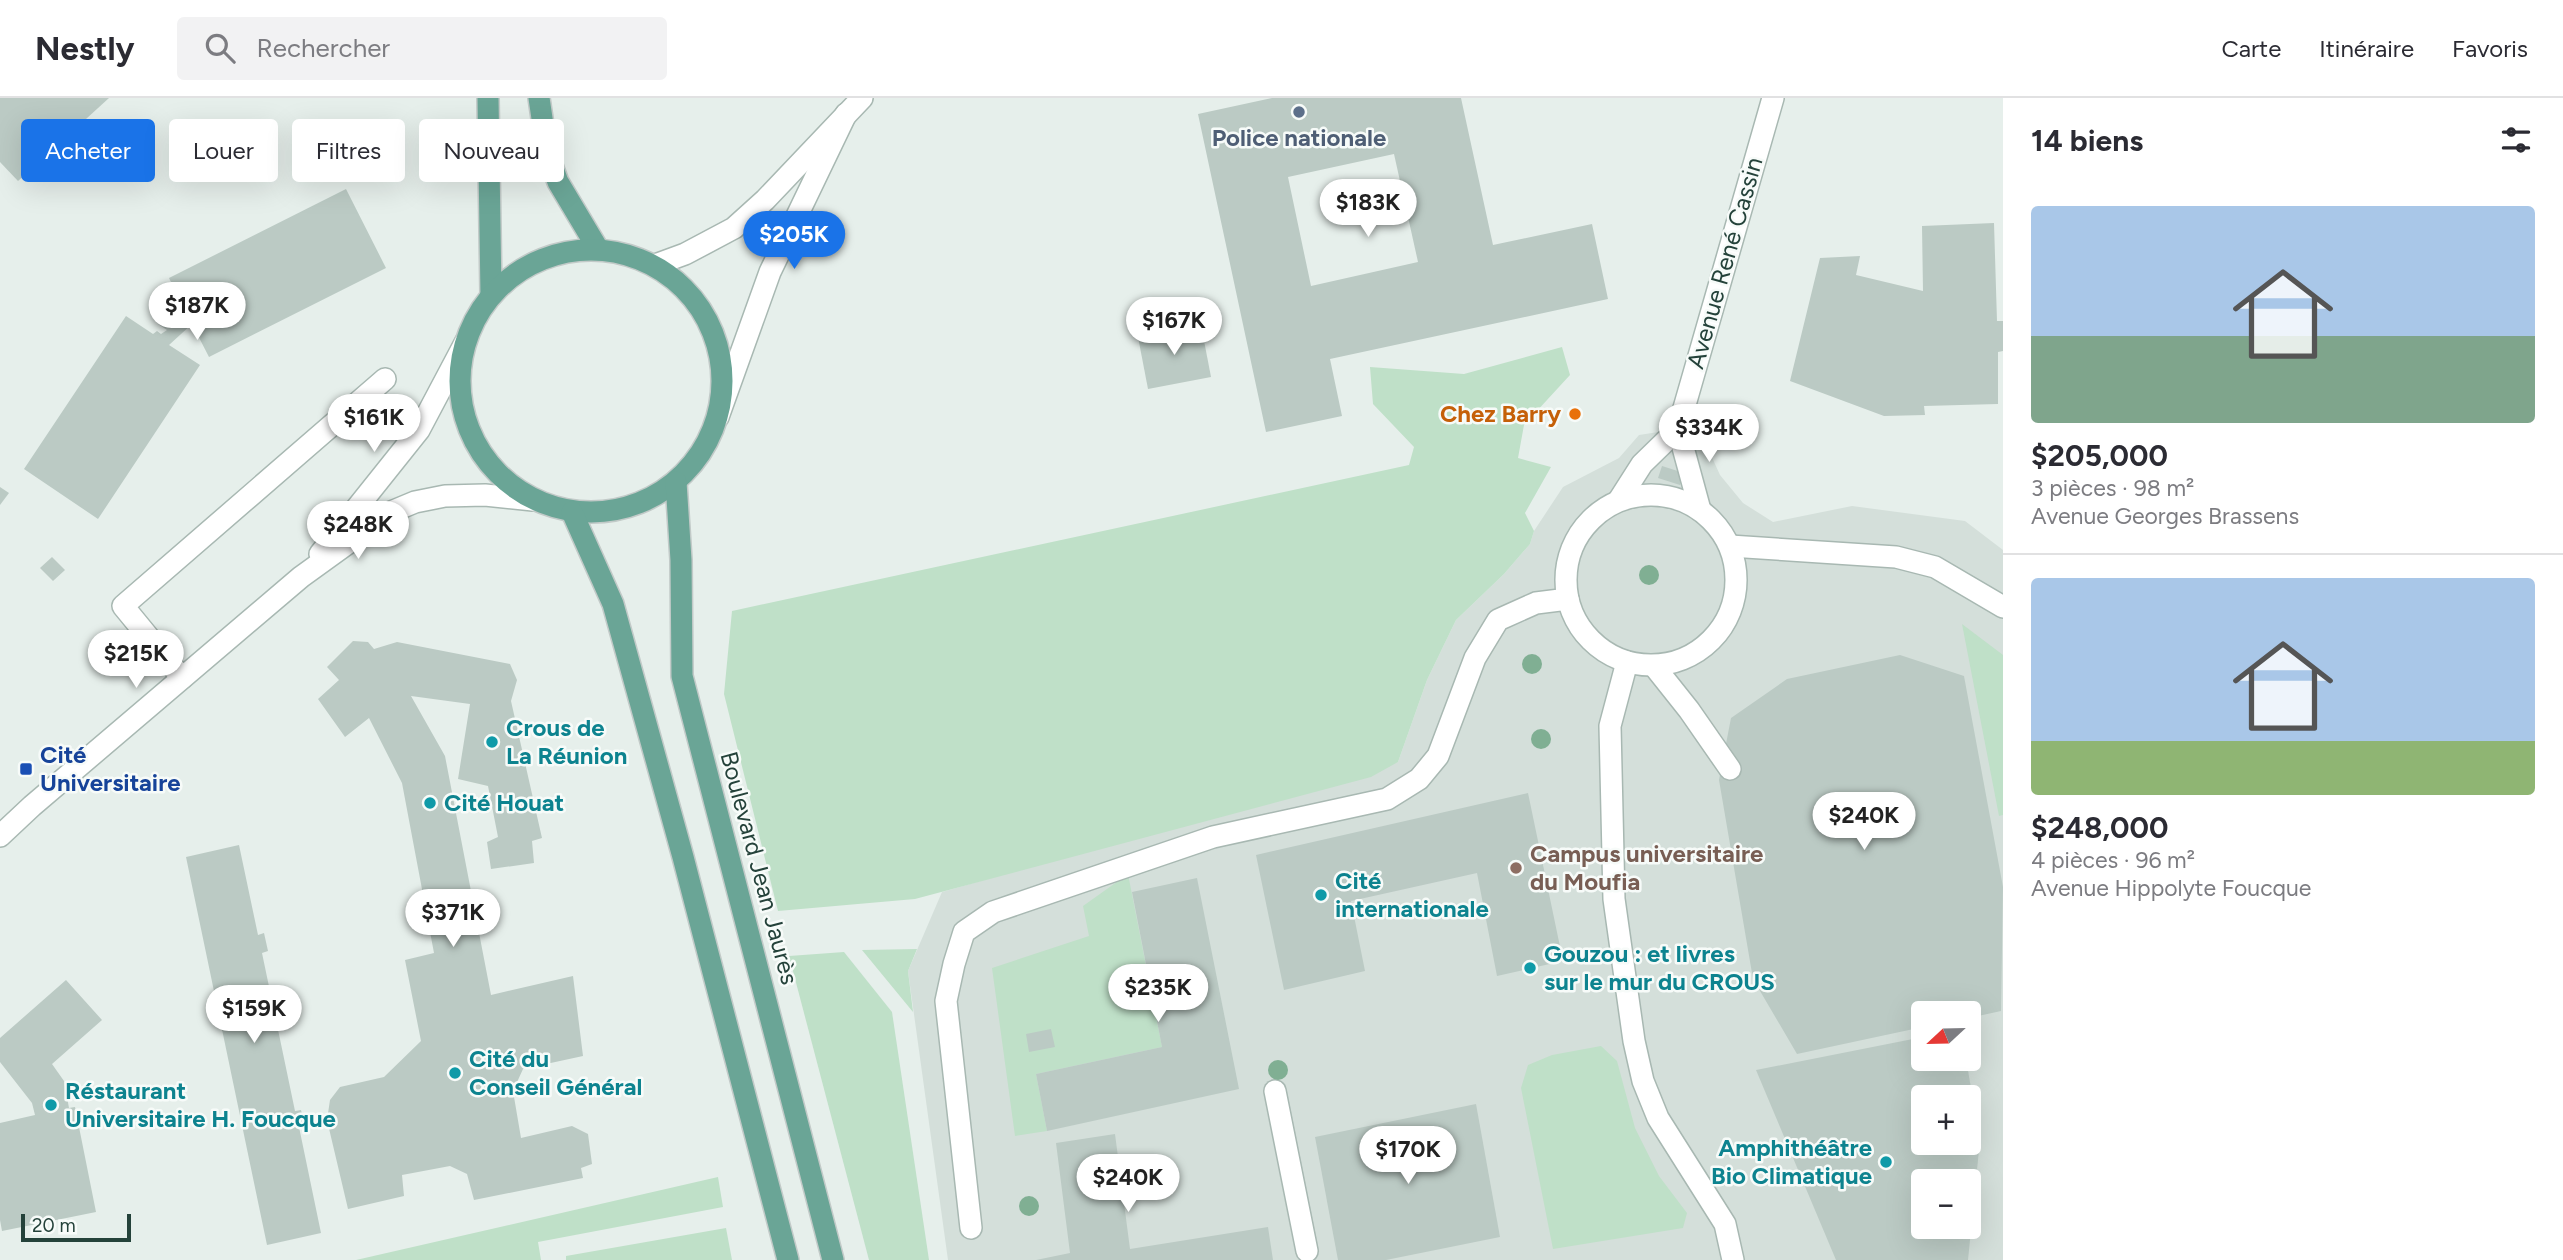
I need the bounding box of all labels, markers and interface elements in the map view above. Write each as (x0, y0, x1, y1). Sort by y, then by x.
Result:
search box (177, 17, 667, 80)
text: Nestly (35, 29, 135, 68)
icon: search (201, 29, 239, 67)
text: Rechercher (257, 32, 390, 64)
text: Carte (2221, 34, 2281, 63)
text: Itinéraire (2319, 34, 2414, 63)
text: Favoris (2452, 34, 2528, 63)
marker: Police nationale (1291, 104, 1307, 120)
chip: Acheter (21, 119, 155, 182)
chip: Louer (169, 119, 278, 182)
chip: Filtres (292, 119, 405, 182)
chip: Nouveau (419, 119, 564, 182)
icon: filters (2497, 121, 2535, 159)
text: 14 biens (2031, 122, 2143, 159)
place label: Police nationale (1212, 123, 1386, 152)
street label: Avenue René Cassin (1680, 154, 1769, 372)
pin: $183K (1319, 180, 1417, 239)
text: $183K (1336, 188, 1400, 216)
pin: $205K (745, 212, 843, 271)
text: $205K (759, 220, 829, 248)
icon: home (2220, 251, 2346, 377)
pin: $187K (148, 282, 246, 342)
text: $187K (165, 291, 229, 319)
pin: $167K (1125, 298, 1223, 357)
text: $167K (1142, 306, 1206, 334)
pin: $161K (325, 394, 423, 454)
place label: Chez Barry (1440, 399, 1561, 428)
text: $161K (344, 403, 404, 431)
pin: $334K (1660, 404, 1758, 464)
marker: Chez Barry (1567, 406, 1583, 422)
text: $334K (1675, 413, 1743, 441)
text: $205,000 (2031, 437, 2168, 474)
text: 3 pièces · 98 m² (2031, 474, 2194, 502)
pin: $248K (309, 502, 407, 561)
text: Avenue Georges Brassens (2031, 502, 2299, 530)
text: $248K (323, 510, 393, 538)
icon: home (2220, 623, 2346, 749)
pin: $215K (87, 630, 185, 690)
text: $215K (104, 639, 168, 667)
place label: Crous de La Réunion (506, 713, 627, 770)
marker: Crous de La Réunion (484, 734, 500, 750)
place label: Cité Universitaire (40, 740, 181, 797)
street label: Boulevard Jean Jaurès (714, 748, 805, 988)
marker: Cité Universitaire (18, 761, 34, 777)
place label: Cité Houat (444, 788, 564, 817)
pin: $240K (1815, 792, 1913, 852)
marker: Cité Houat (422, 795, 438, 811)
text: $240K (1829, 801, 1899, 829)
text: $248,000 (2031, 809, 2168, 846)
place label: Campus universitaire du Moufia (1530, 839, 1763, 896)
text: 4 pièces · 96 m² (2031, 846, 2195, 874)
marker: Campus universitaire du Moufia (1508, 860, 1524, 876)
place label: Cité internationale (1335, 866, 1489, 923)
text: Avenue Hippolyte Foucque (2031, 874, 2311, 902)
marker: Cité internationale (1313, 887, 1329, 903)
pin: $371K (404, 890, 502, 949)
text: $371K (421, 898, 485, 926)
place label: Gouzou : et livres sur le mur du CROUS (1544, 939, 1775, 996)
marker: Gouzou : et livres sur le mur du CROUS (1522, 960, 1538, 976)
pin: $235K (1109, 964, 1207, 1024)
text: $235K (1124, 973, 1192, 1001)
pin: $159K (205, 986, 303, 1045)
text: $159K (222, 994, 286, 1022)
north arrow (1911, 1001, 1981, 1071)
map controls (1911, 1001, 1981, 1239)
place label: Cité du Conseil Général (469, 1044, 642, 1101)
marker: Cité du Conseil Général (447, 1065, 463, 1081)
place label: Réstaurant Universitaire H. Foucque (65, 1076, 336, 1133)
button: + (1911, 1085, 1981, 1155)
marker: Réstaurant Universitaire H. Foucque (43, 1097, 59, 1113)
pin: $170K (1359, 1126, 1457, 1186)
place label: Amphithéâtre Bio Climatique (1711, 1133, 1872, 1190)
text: $170K (1375, 1135, 1441, 1163)
pin: $240K (1079, 1154, 1177, 1214)
marker: Amphithéâtre Bio Climatique (1878, 1154, 1894, 1170)
text: $240K (1093, 1163, 1163, 1191)
button: − (1911, 1169, 1981, 1239)
scale bar (21, 1211, 131, 1243)
text: 20 m (32, 1214, 76, 1237)

